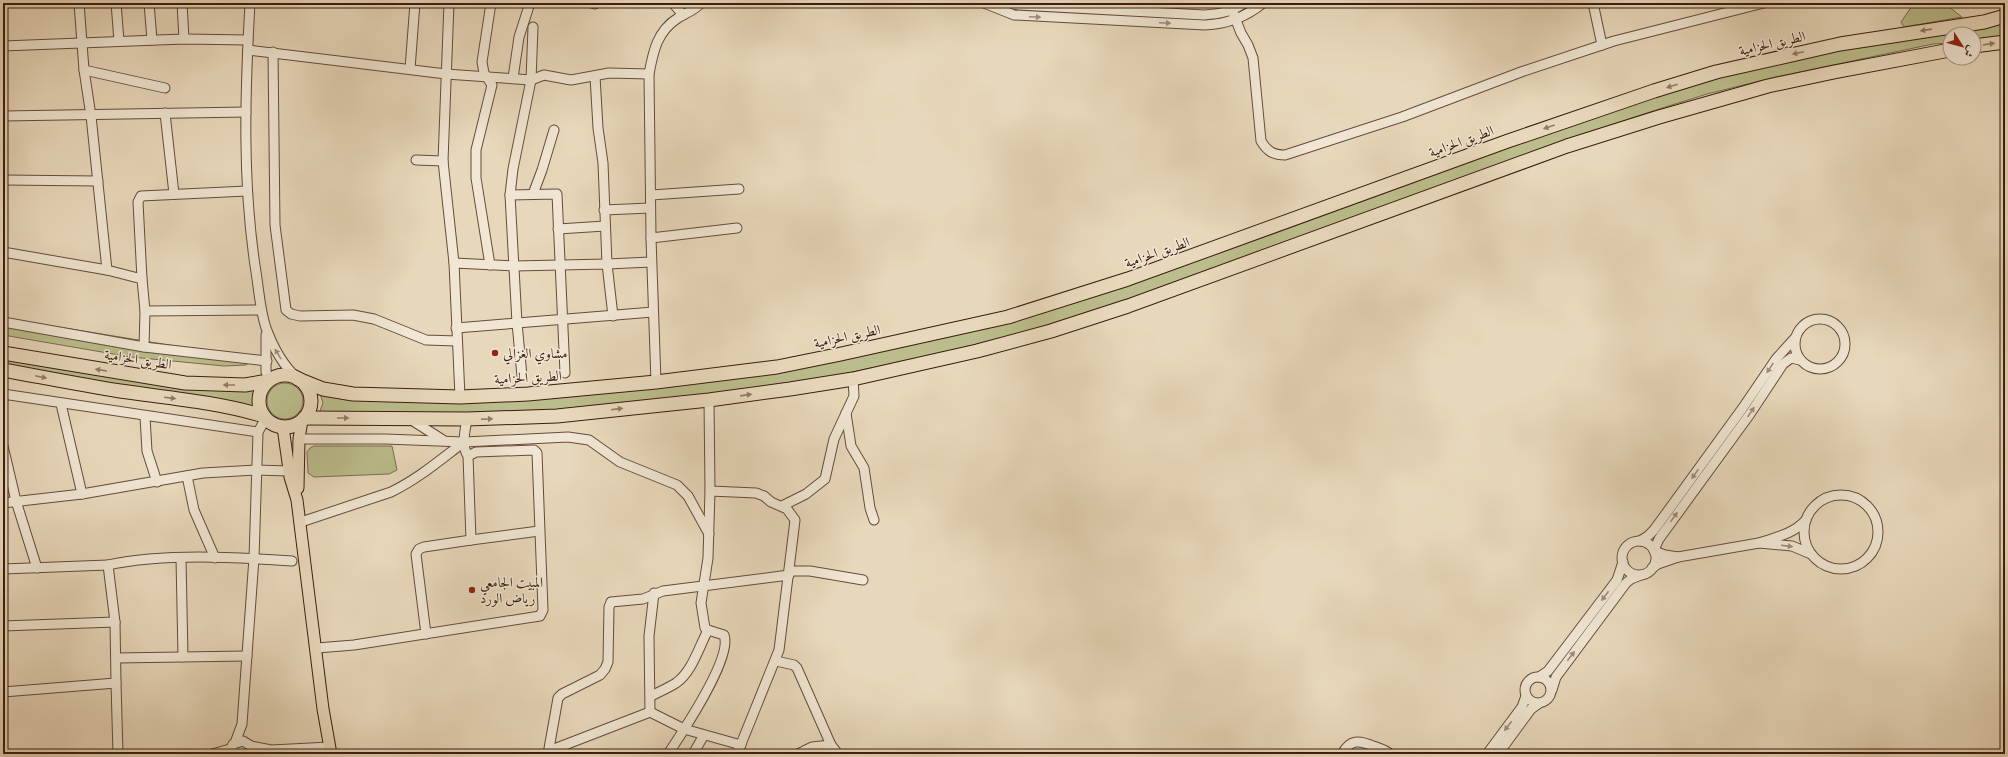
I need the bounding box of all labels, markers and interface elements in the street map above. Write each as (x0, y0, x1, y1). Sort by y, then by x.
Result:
one-way arrow (1029, 13, 1041, 20)
one-way arrow (1159, 20, 1171, 27)
north arrow (1942, 26, 1982, 66)
one-way arrow (1919, 27, 1932, 33)
street label: الطريق الحزامية (1737, 28, 1807, 59)
one-way arrow (1983, 41, 1996, 47)
text: ش (1961, 43, 1978, 60)
one-way arrow (1791, 51, 1804, 57)
one-way arrow (1665, 83, 1677, 89)
street label: الطريق الحزامية (1426, 122, 1496, 161)
one-way arrow (1542, 124, 1554, 130)
street label: الطريق الحزامية (1122, 233, 1192, 272)
street label: الطريق الحزامية (812, 321, 882, 352)
place label: مشاوي الغزالي (503, 345, 567, 365)
street label: الطريق الحزامية (103, 346, 173, 373)
one-way arrow (275, 348, 282, 360)
marker: مشاوي الغزالي (490, 348, 500, 358)
one-way arrow (1766, 363, 1774, 373)
one-way arrow (94, 367, 107, 373)
street label: الطريق الحزامية (494, 367, 562, 388)
one-way arrow (35, 374, 48, 380)
one-way arrow (222, 382, 235, 388)
one-way arrow (740, 392, 752, 398)
one-way arrow (164, 395, 176, 401)
one-way arrow (611, 406, 623, 412)
one-way arrow (1747, 407, 1755, 418)
one-way arrow (337, 415, 350, 421)
one-way arrow (481, 415, 493, 422)
one-way arrow (1691, 468, 1699, 479)
one-way arrow (1670, 512, 1678, 523)
one-way arrow (1781, 543, 1793, 549)
place label: المبيت الجامعي رياض الورد (480, 574, 543, 607)
marker: المبيت الجامعي رياض الورد (467, 585, 477, 595)
one-way arrow (1600, 590, 1609, 601)
one-way arrow (1567, 651, 1575, 662)
one-way arrow (1504, 720, 1512, 731)

